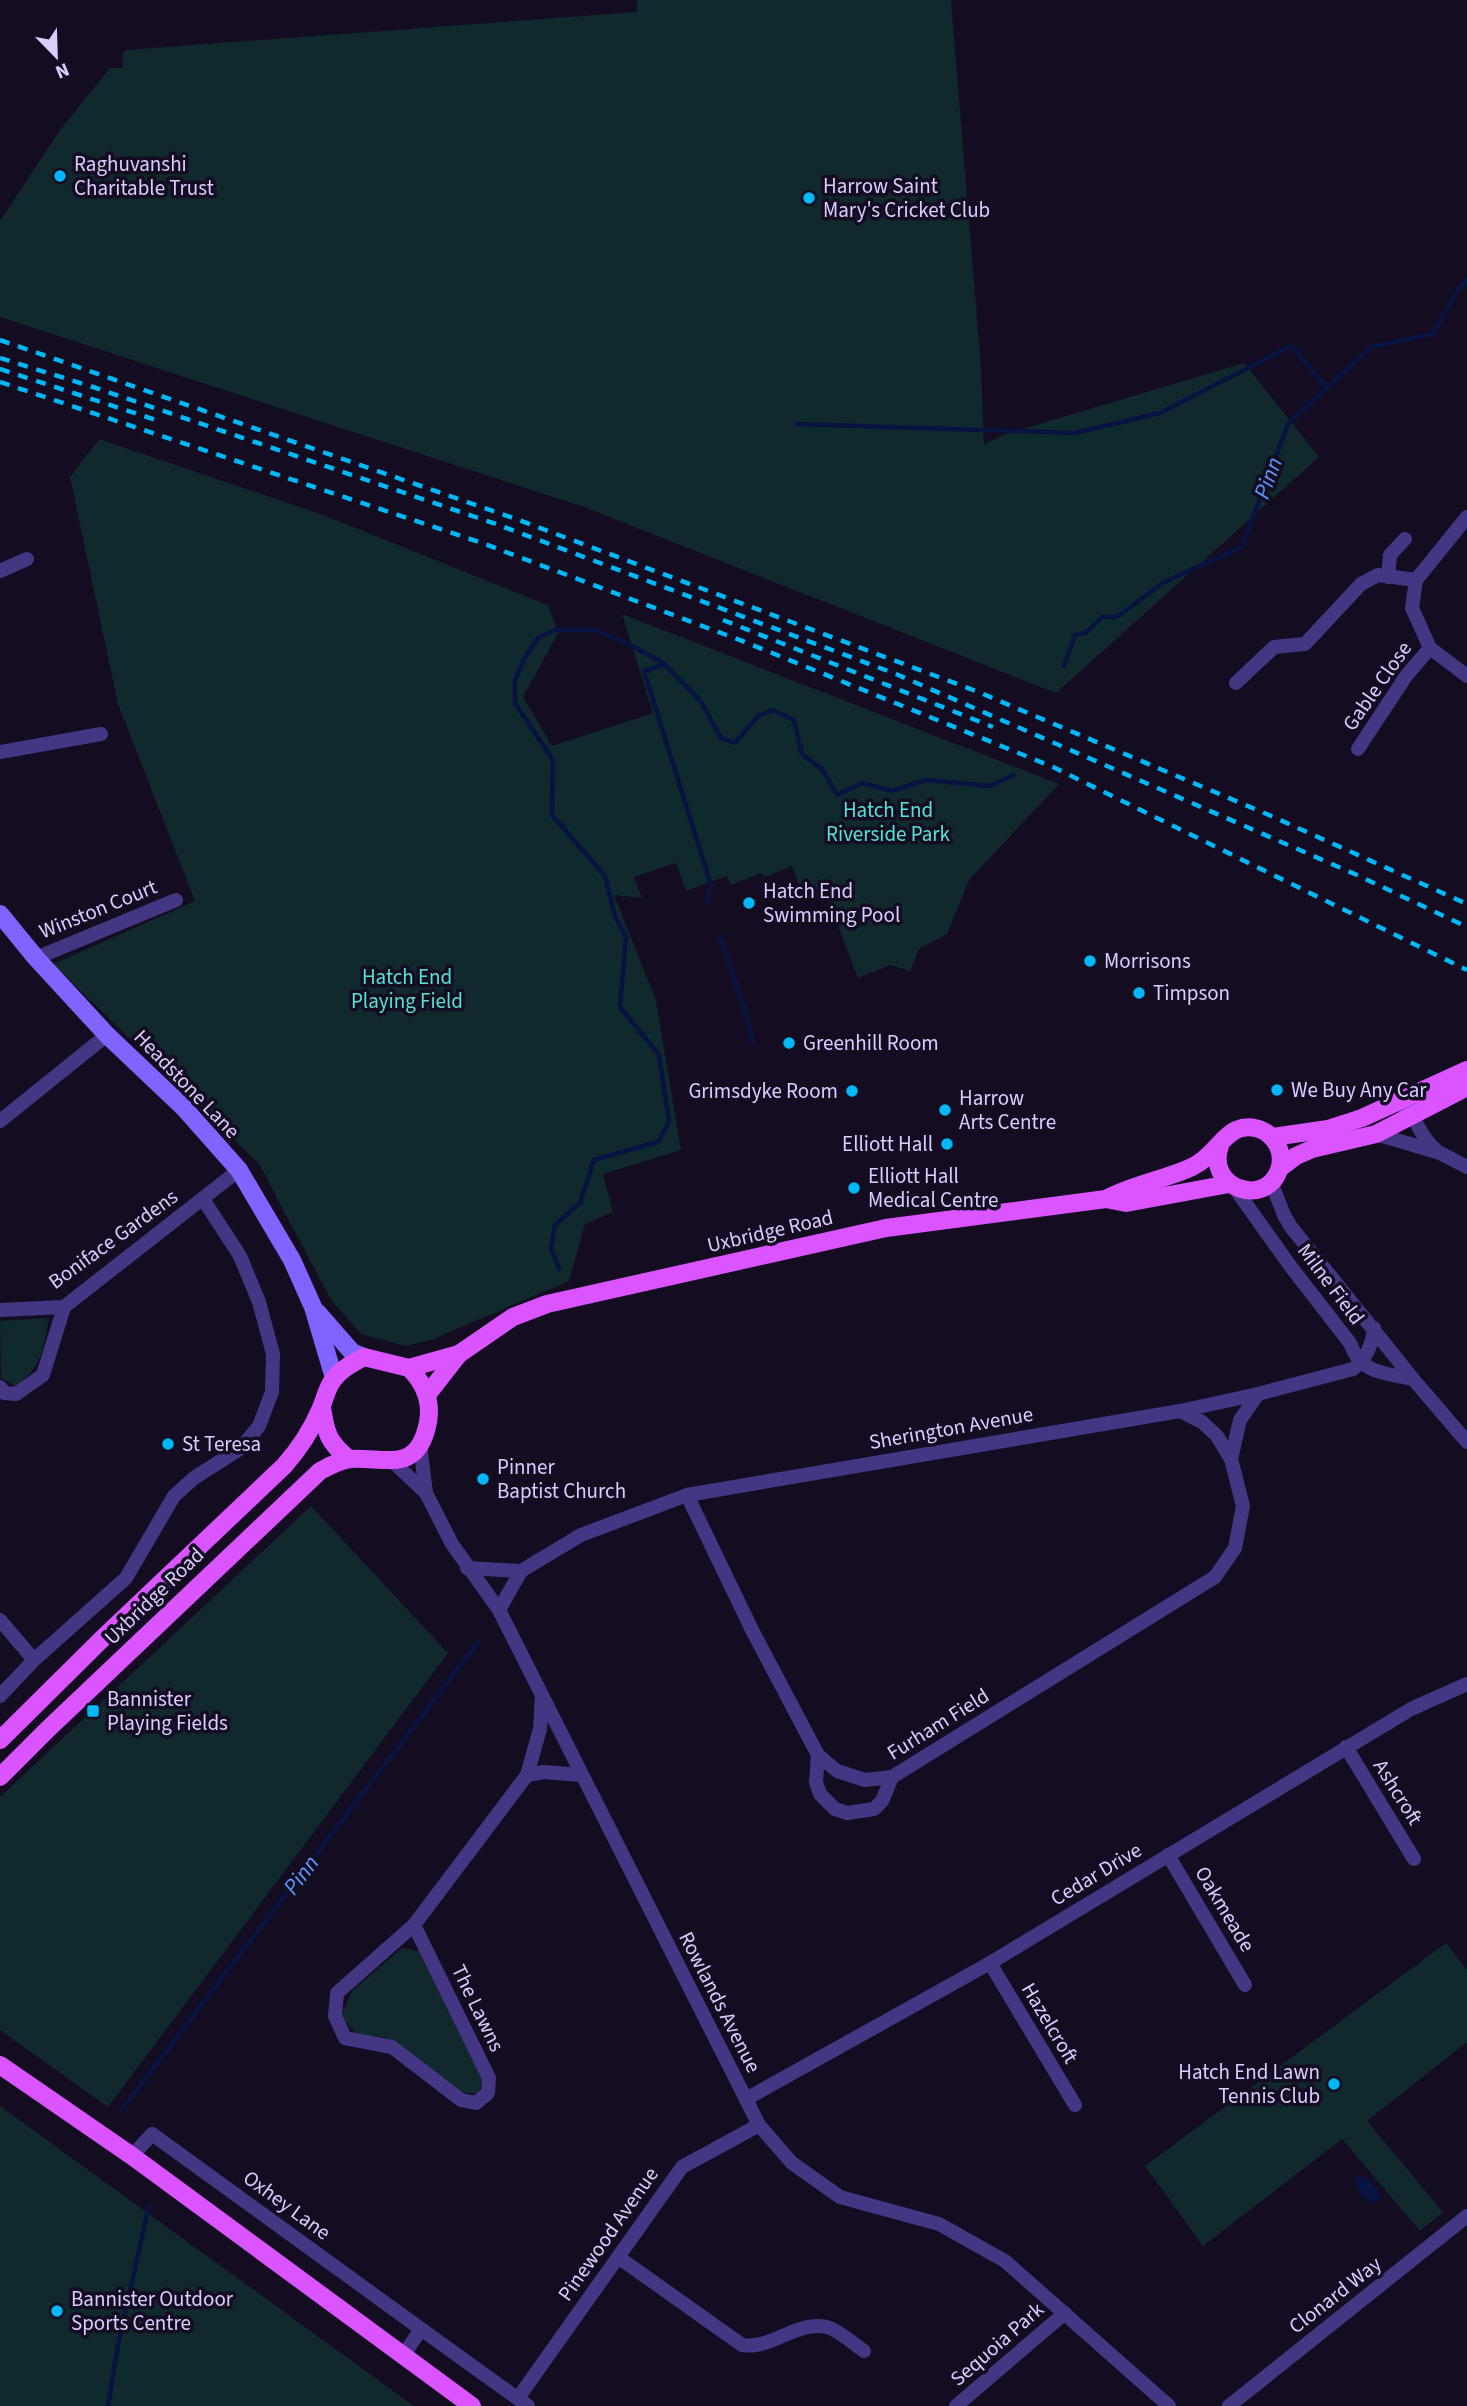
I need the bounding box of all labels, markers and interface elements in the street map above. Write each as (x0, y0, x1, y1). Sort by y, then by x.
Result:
north arrow (21, 21, 91, 91)
text: N (51, 55, 73, 85)
place label: Raghuvanshi Charitable Trust (74, 149, 214, 203)
marker: Raghuvanshi Charitable Trust (52, 168, 68, 184)
place label: Harrow Saint Mary's Cricket Club (823, 171, 990, 225)
marker: Harrow Saint Mary's Cricket Club (801, 190, 817, 206)
water label: Pinn (1245, 452, 1291, 504)
street label: Gable Close (1335, 635, 1419, 737)
park label: Hatch End Riverside Park (826, 795, 951, 849)
street label: Winston Court (35, 872, 161, 946)
place label: Hatch End Swimming Pool (763, 876, 900, 930)
marker: Hatch End Swimming Pool (741, 895, 757, 911)
place label: Morrisons (1104, 946, 1191, 976)
marker: Morrisons (1082, 953, 1098, 969)
park label: Hatch End Playing Field (351, 962, 463, 1016)
place label: Timpson (1153, 978, 1230, 1008)
marker: Timpson (1131, 985, 1147, 1001)
street label: Headstone Lane (127, 1023, 247, 1145)
place label: Greenhill Room (803, 1028, 939, 1058)
marker: Greenhill Room (781, 1035, 797, 1051)
place label: We Buy Any Car (1291, 1075, 1427, 1105)
place label: Grimsdyke Room (688, 1076, 838, 1106)
marker: We Buy Any Car (1269, 1082, 1285, 1098)
marker: Grimsdyke Room (844, 1083, 860, 1099)
place label: Harrow Arts Centre (959, 1083, 1056, 1137)
marker: Harrow Arts Centre (937, 1102, 953, 1118)
place label: Elliott Hall (842, 1129, 933, 1159)
marker: Elliott Hall (939, 1136, 955, 1152)
place label: Elliott Hall Medical Centre (868, 1161, 999, 1215)
marker: Elliott Hall Medical Centre (846, 1180, 862, 1196)
street label: Boniface Gardens (42, 1182, 184, 1296)
street label: Uxbridge Road (704, 1202, 836, 1260)
street label: Milne Field (1290, 1237, 1372, 1331)
street label: Sherington Avenue (867, 1399, 1035, 1457)
place label: St Teresa (182, 1429, 261, 1459)
marker: St Teresa (160, 1436, 176, 1452)
place label: Pinner Baptist Church (497, 1452, 626, 1506)
marker: Pinner Baptist Church (475, 1471, 491, 1487)
street label: Uxbridge Road (97, 1541, 211, 1651)
street label: Furham Field (881, 1681, 995, 1767)
place label: Bannister Playing Fields (107, 1684, 228, 1738)
marker: Bannister Playing Fields (85, 1703, 101, 1719)
street label: Ashcroft (1366, 1753, 1430, 1831)
street label: Cedar Drive (1045, 1835, 1147, 1913)
water label: Pinn (275, 1848, 327, 1902)
street label: Oakmeade (1188, 1861, 1262, 1957)
street label: Rowlands Avenue (671, 1926, 769, 2078)
street label: The Lawns (444, 1959, 512, 2057)
street label: Hazelcroft (1014, 1977, 1086, 2069)
place label: Hatch End Lawn Tennis Club (1178, 2057, 1320, 2111)
marker: Hatch End Lawn Tennis Club (1326, 2076, 1342, 2092)
street label: Pinewood Avenue (551, 2161, 665, 2307)
street label: Oxhey Lane (237, 2163, 337, 2247)
street label: Clonard Way (1282, 2249, 1388, 2341)
place label: Bannister Outdoor Sports Centre (71, 2284, 234, 2338)
street label: Sequoia Park (944, 2294, 1051, 2393)
marker: Bannister Outdoor Sports Centre (49, 2303, 65, 2319)

